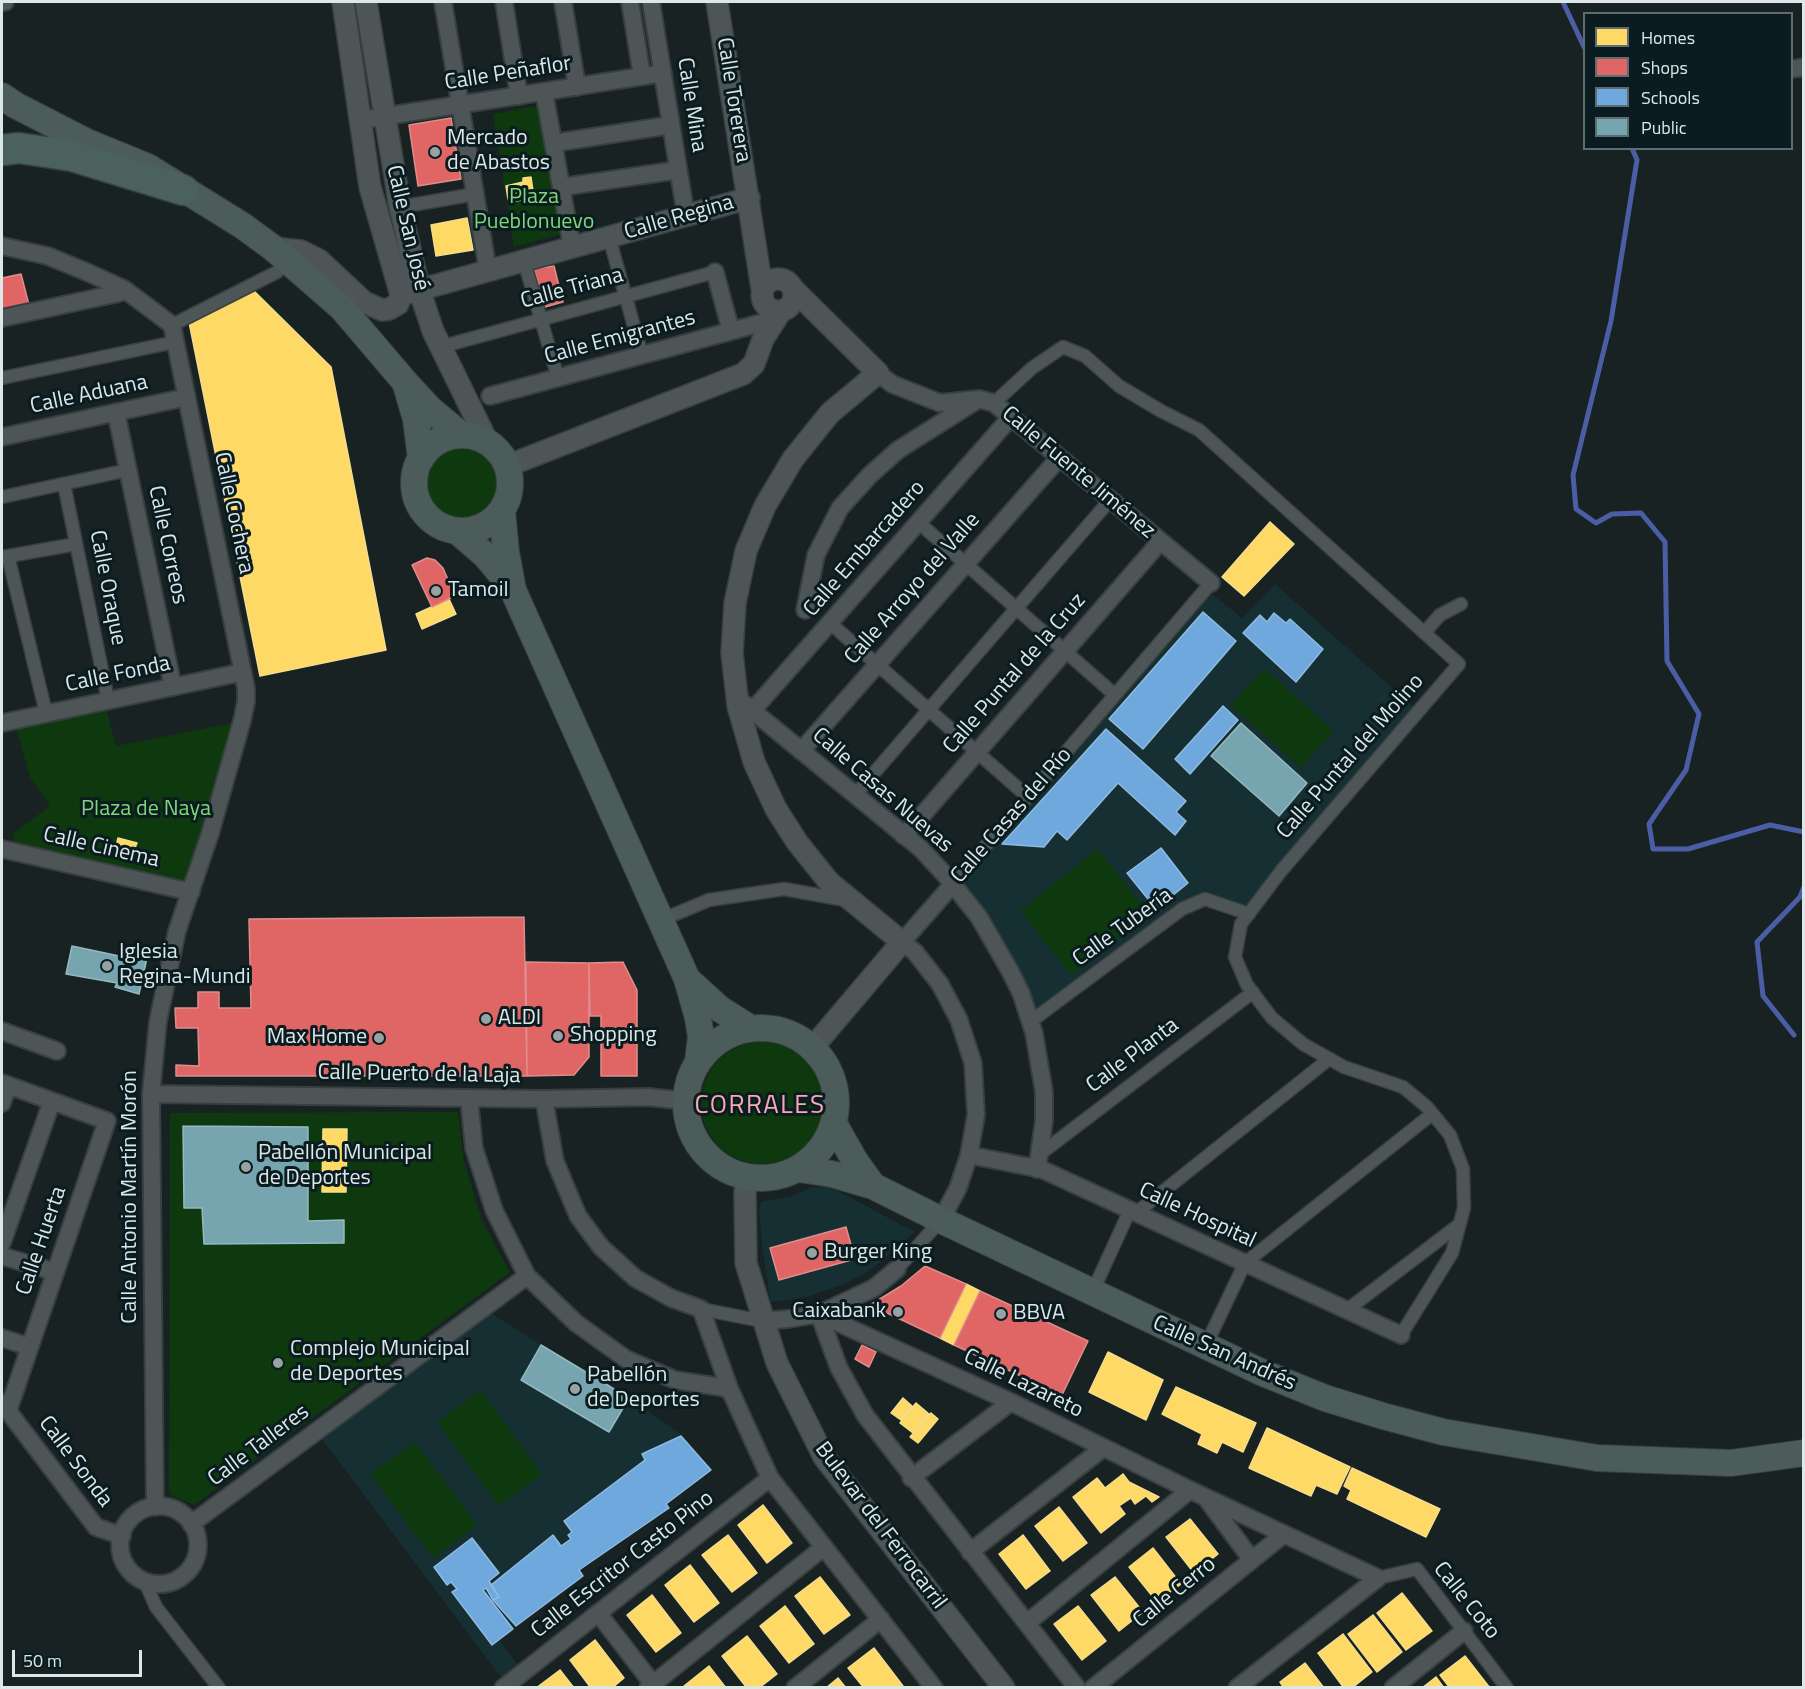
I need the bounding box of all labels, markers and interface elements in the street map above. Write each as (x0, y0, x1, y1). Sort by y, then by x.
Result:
legend (1583, 12, 1793, 150)
text: Homes (1641, 24, 1695, 51)
street label: Calle Torerera (710, 36, 756, 164)
street label: Calle Peñaflor (443, 51, 573, 97)
text: Shops (1641, 54, 1688, 81)
street label: Calle Mina (671, 56, 711, 154)
text: Schools (1641, 84, 1700, 111)
text: Public (1641, 114, 1687, 141)
place label: Mercado de Abastos (447, 126, 550, 178)
marker: Mercado de Abastos (428, 145, 442, 159)
street label: Calle San José (380, 163, 434, 293)
park label: Plaza Pueblonuevo (474, 185, 594, 236)
street label: Calle Regina (621, 190, 737, 246)
street label: Calle Triana (518, 263, 626, 315)
street label: Calle Emigrantes (542, 305, 698, 371)
street label: Calle Aduana (28, 370, 150, 420)
street label: Calle Fuente Jiménez (996, 401, 1160, 545)
street label: Calle Cochera (207, 450, 259, 576)
street label: Calle Embarcadero (799, 475, 931, 623)
street label: Calle Correos (142, 483, 192, 607)
street label: Calle Arroyo del Valle (840, 508, 986, 670)
street label: Calle Oraque (83, 528, 131, 648)
place label: Tamoil (448, 578, 509, 604)
marker: Tamoil (429, 584, 443, 598)
street label: Calle Puntal de la Cruz (938, 588, 1092, 760)
street label: Calle Fonda (63, 651, 173, 699)
street label: Calle Puntal del Molino (1272, 669, 1430, 845)
street label: Calle Casas Nuevas (806, 723, 958, 859)
street label: Calle Casas del Río (946, 743, 1078, 889)
park label: Plaza de Naya (81, 797, 211, 823)
street label: Calle Cinema (40, 822, 162, 874)
street label: Calle Tubería (1068, 883, 1178, 973)
place label: Iglesia Regina-Mundi (119, 940, 250, 992)
marker: Iglesia Regina-Mundi (100, 959, 114, 973)
place label: ALDI (498, 1006, 541, 1032)
marker: ALDI (479, 1012, 493, 1026)
street label: Calle Planta (1082, 1013, 1184, 1099)
place label: Shopping (570, 1023, 656, 1049)
place label: Max Home (267, 1025, 367, 1051)
marker: Shopping (551, 1029, 565, 1043)
marker: Max Home (372, 1031, 386, 1045)
street label: Calle Puerto de la Laja (317, 1060, 521, 1090)
street label: Calle Antonio Martín Morón (118, 1070, 144, 1324)
district label: CORRALES (694, 1091, 826, 1123)
place label: Pabellón Municipal de Deportes (258, 1141, 432, 1192)
marker: Pabellón Municipal de Deportes (239, 1160, 253, 1174)
street label: Calle Hospital (1134, 1177, 1260, 1255)
street label: Calle Huerta (11, 1183, 73, 1299)
place label: Burger King (824, 1240, 932, 1266)
marker: Burger King (805, 1246, 819, 1260)
place label: Caixabank (792, 1299, 886, 1325)
place label: BBVA (1013, 1301, 1065, 1327)
marker: Caixabank (891, 1305, 905, 1319)
marker: BBVA (994, 1307, 1008, 1321)
street label: Calle San Andrés (1148, 1311, 1300, 1397)
place label: Complejo Municipal de Deportes (290, 1337, 470, 1388)
street label: Calle Lazareto (959, 1344, 1087, 1424)
marker: Complejo Municipal de Deportes (271, 1356, 285, 1370)
place label: Pabellón de Deportes (587, 1363, 700, 1414)
marker: Pabellón de Deportes (568, 1382, 582, 1396)
street label: Calle Talleres (203, 1399, 315, 1493)
street label: Calle Sonda (32, 1411, 118, 1513)
street label: Bulevar del Ferrocarril (809, 1437, 951, 1615)
street label: Calle Escritor Casto Pino (527, 1486, 719, 1644)
street label: Calle Cerro (1128, 1552, 1222, 1634)
street label: Calle Coto (1427, 1557, 1505, 1645)
scale bar (15, 1638, 146, 1676)
text: 50 m (23, 1647, 62, 1674)

